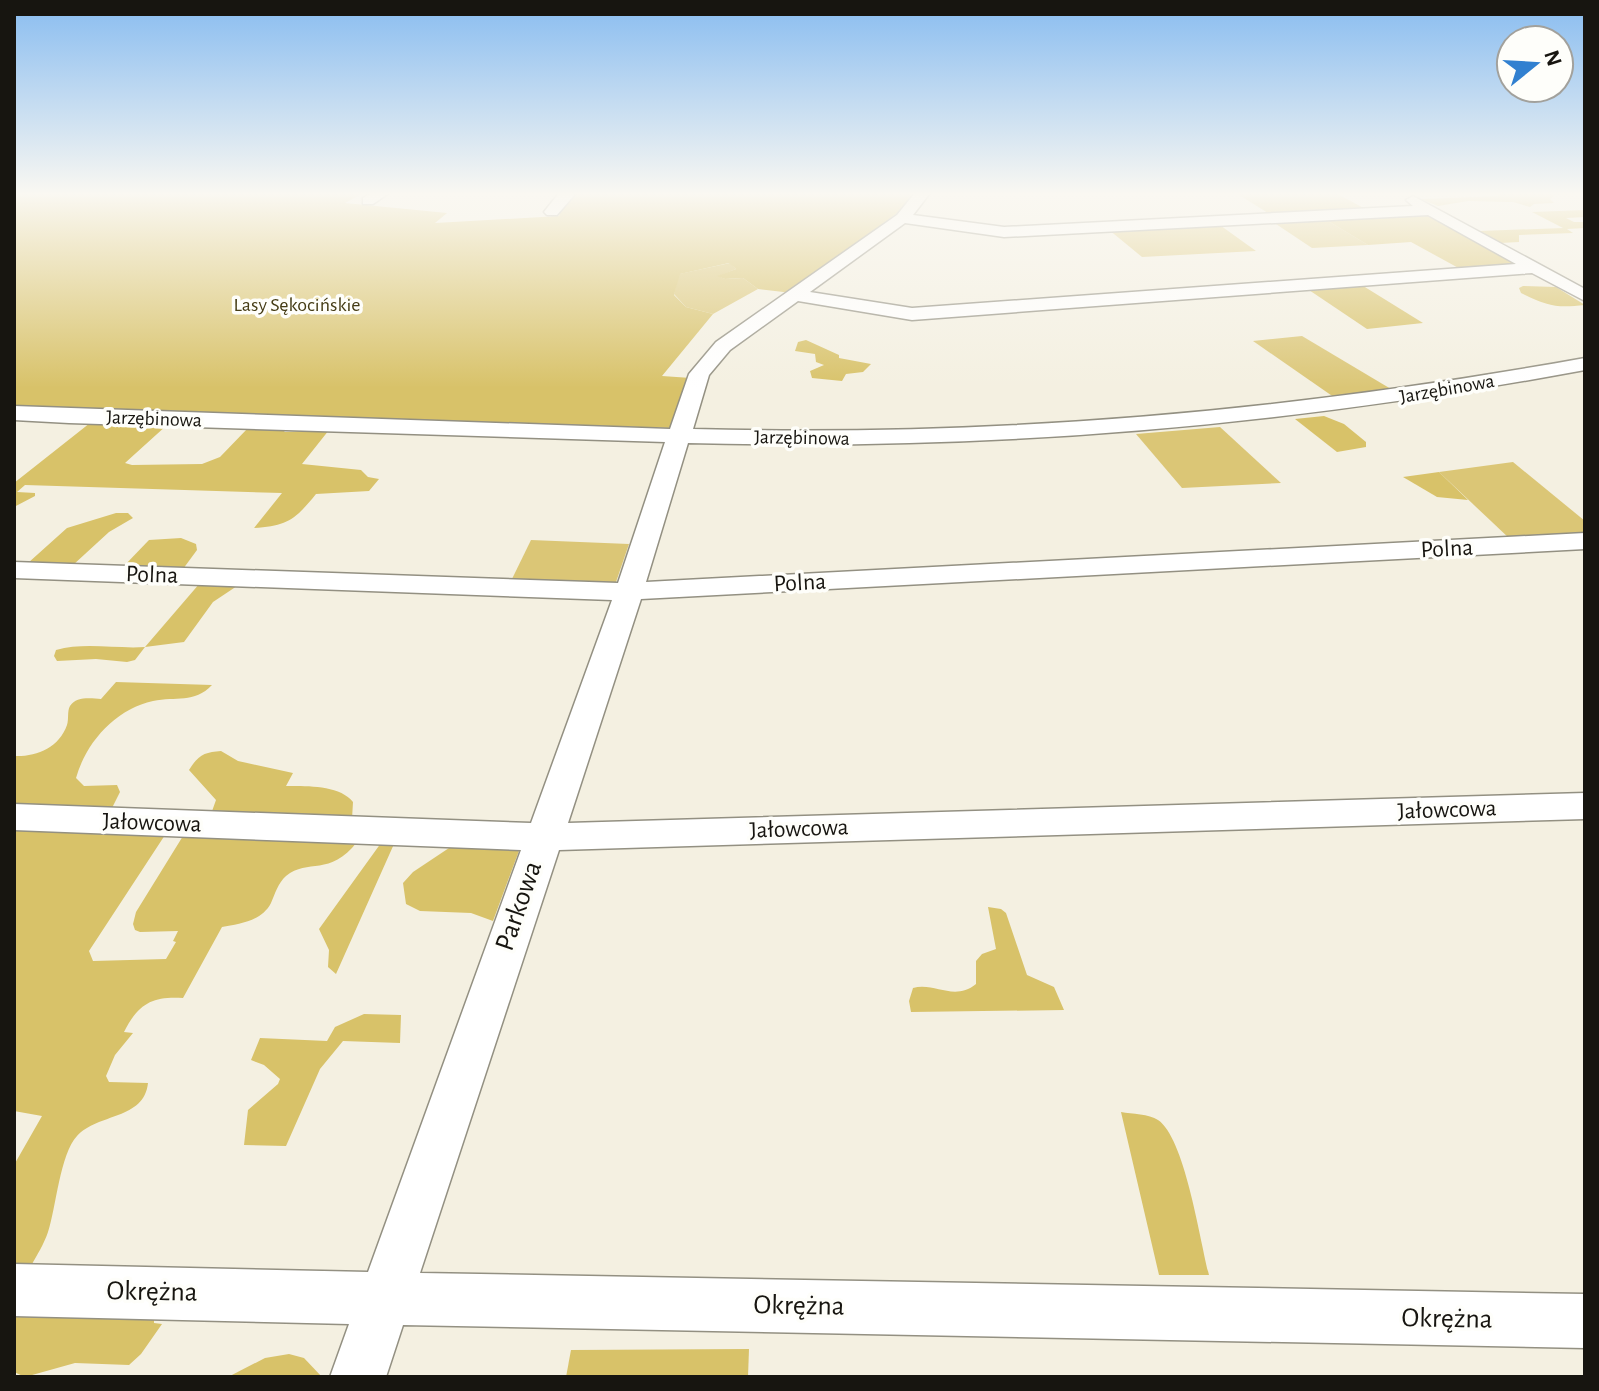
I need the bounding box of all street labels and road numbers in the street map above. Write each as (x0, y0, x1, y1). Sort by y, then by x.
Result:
street label: Jarzębinowa (1398, 371, 1496, 407)
street label: Jarzębinowa (106, 407, 202, 431)
street label: Jarzębinowa (754, 427, 850, 449)
street label: Polna (1420, 536, 1474, 562)
street label: Polna (125, 562, 179, 588)
street label: Polna (773, 570, 827, 596)
street label: Jałowcowa (1397, 796, 1497, 824)
street label: Jałowcowa (102, 809, 202, 837)
street label: Jałowcowa (749, 815, 849, 843)
street label: Parkowa (491, 858, 547, 954)
street label: Okrężna (106, 1277, 198, 1307)
street label: Okrężna (753, 1291, 845, 1321)
street label: Okrężna (1401, 1304, 1493, 1334)

